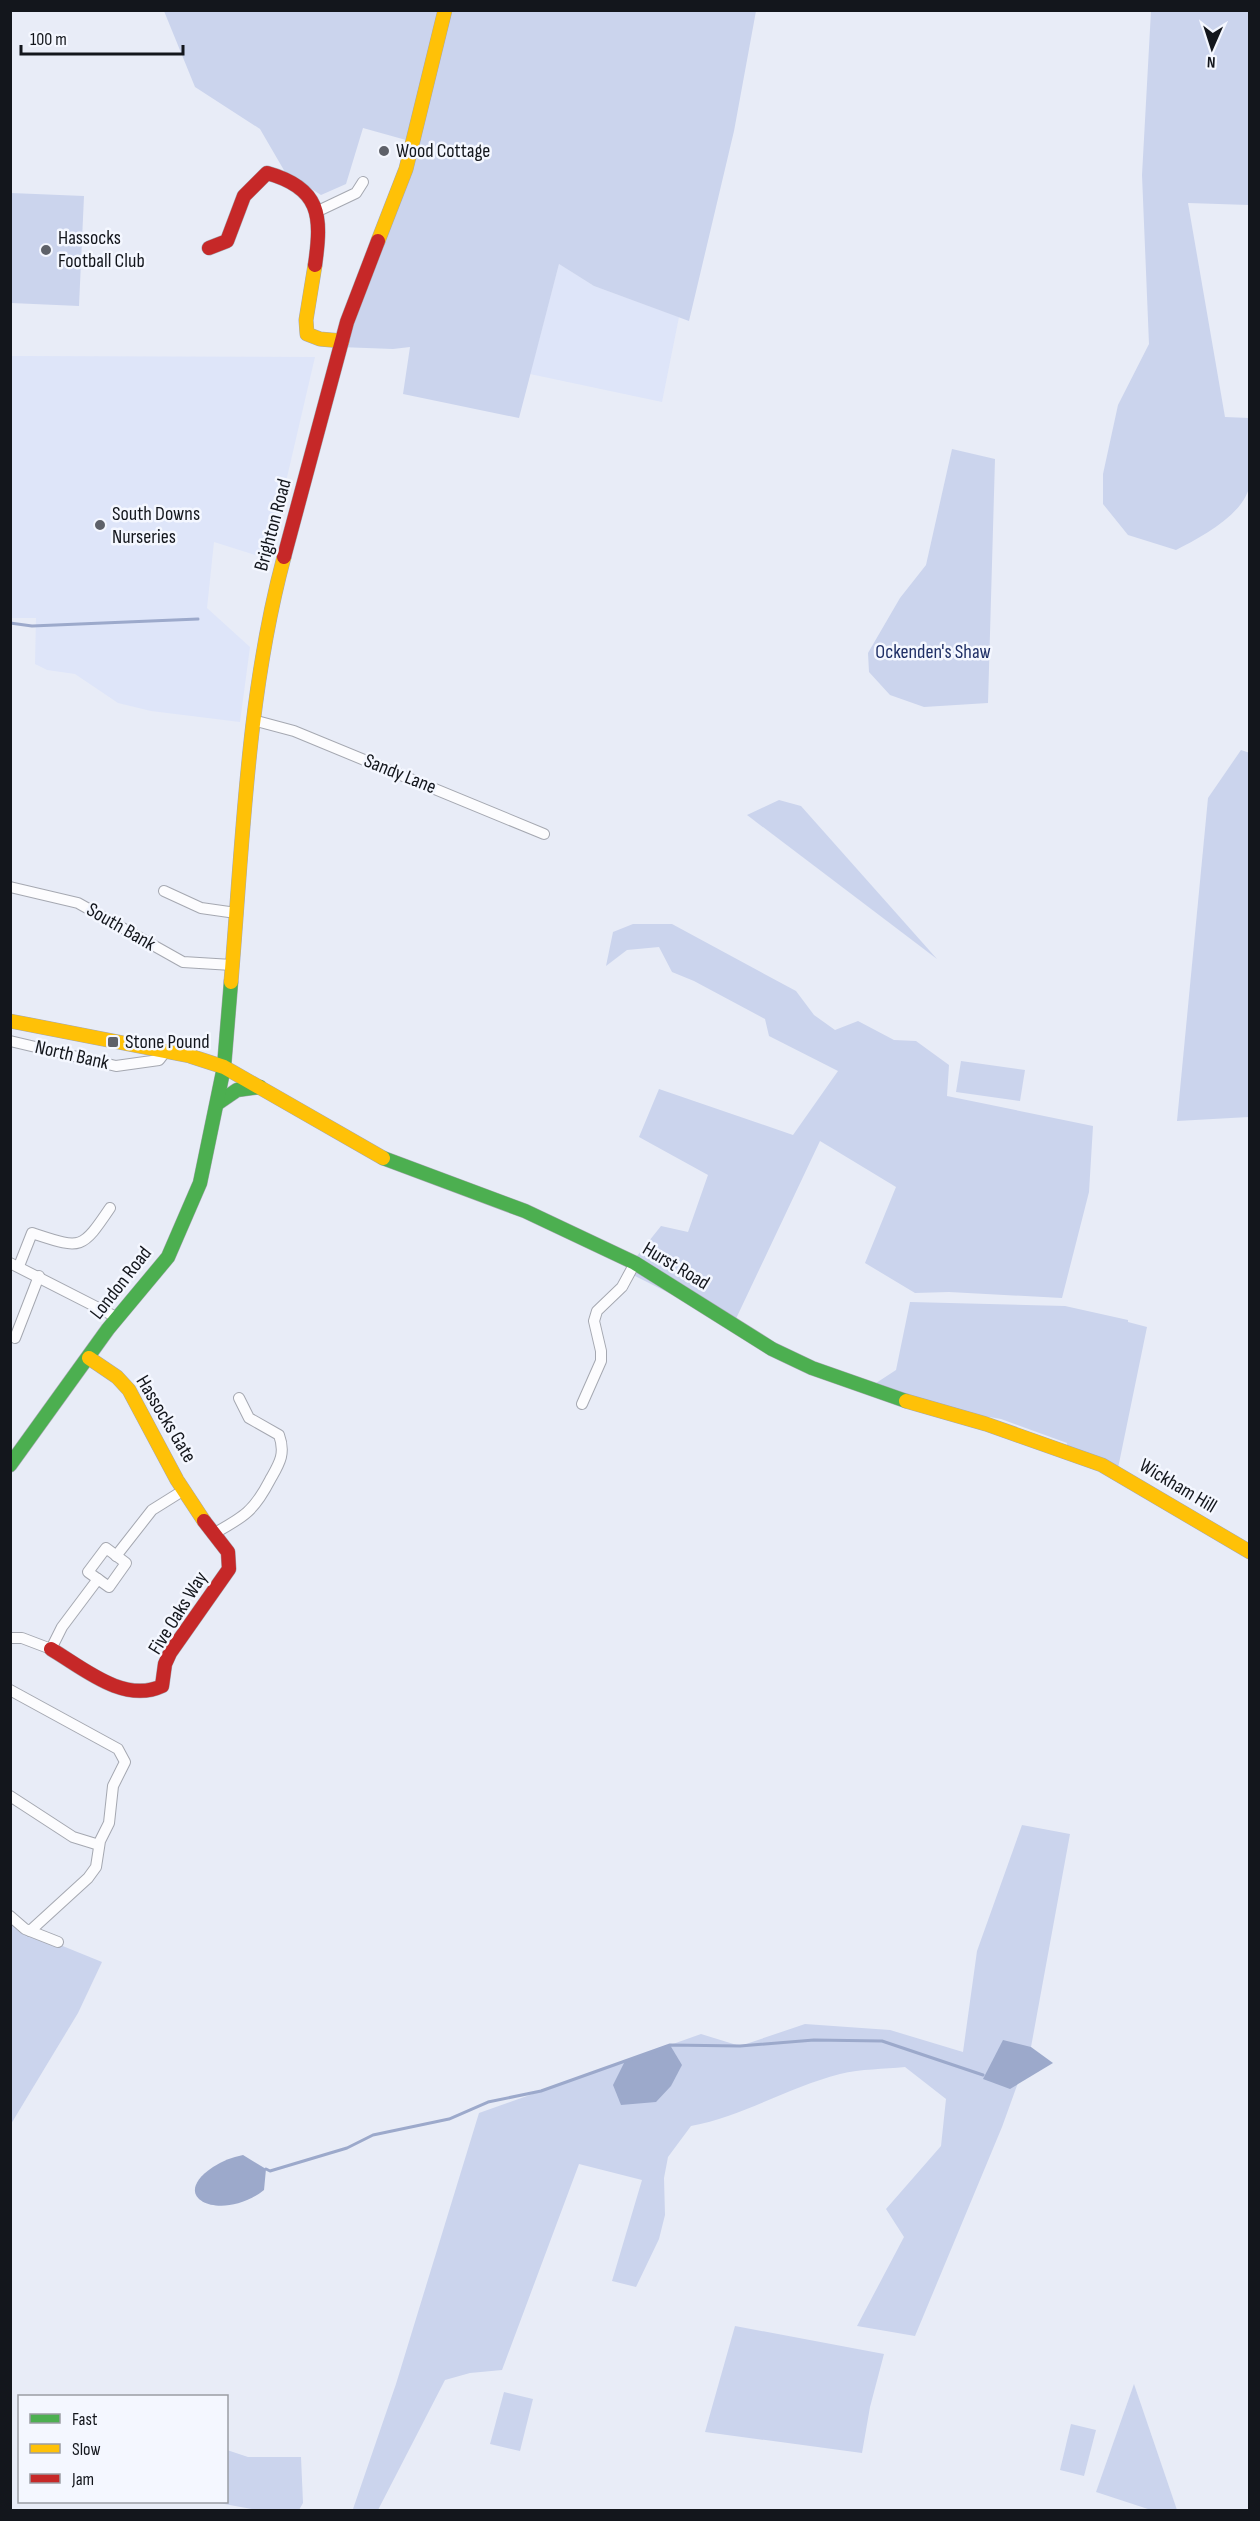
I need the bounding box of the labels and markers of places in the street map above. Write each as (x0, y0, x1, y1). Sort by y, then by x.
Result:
place label: Wood Cottage (396, 139, 490, 163)
marker: Wood Cottage (377, 144, 391, 158)
place label: Hassocks Football Club (58, 226, 145, 273)
marker: Hassocks Football Club (39, 243, 53, 257)
place label: South Downs Nurseries (112, 502, 200, 549)
marker: South Downs Nurseries (93, 518, 107, 532)
place label: Stone Pound (125, 1030, 210, 1054)
marker: Stone Pound (106, 1035, 120, 1049)

